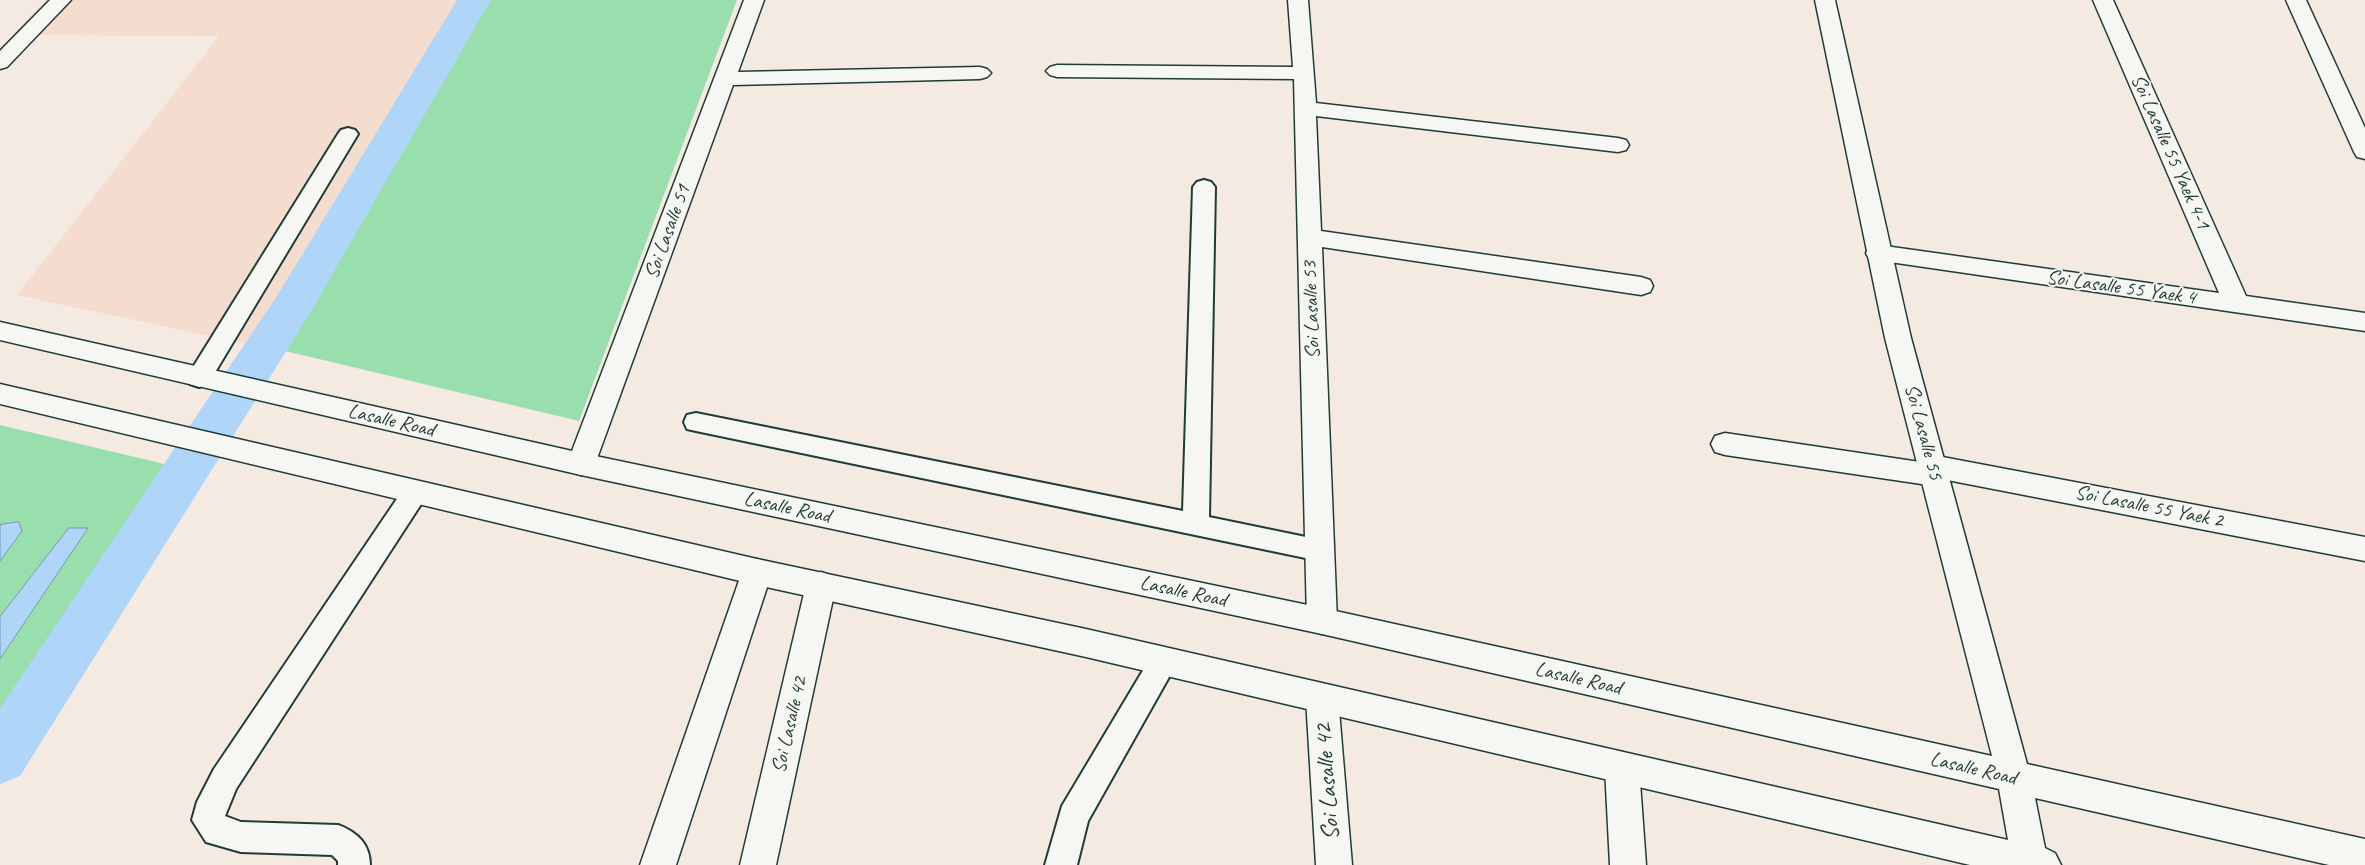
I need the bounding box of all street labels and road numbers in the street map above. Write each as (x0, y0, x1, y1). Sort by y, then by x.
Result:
street label: Soi Lasalle 55 Yaek 4-1 (2125, 71, 2215, 233)
street label: Soi Lasalle 51 (639, 182, 697, 282)
street label: Soi Lasalle 53 (1298, 261, 1326, 359)
street label: Soi Lasalle 55 Yaek 4 (2045, 265, 2197, 311)
street label: Soi Lasalle 55 (1898, 381, 1948, 483)
street label: Lasalle Road (345, 399, 437, 443)
street label: Soi Lasalle 55 Yaek 2 (2073, 480, 2225, 534)
street label: Lasalle Road (741, 487, 833, 529)
street label: Lasalle Road (1137, 571, 1229, 613)
street label: Lasalle Road (1532, 657, 1624, 701)
street label: Soi Lasalle 42 (767, 674, 813, 776)
street label: Soi Lasalle 42 (1309, 723, 1347, 841)
street label: Lasalle Road (1927, 747, 2019, 791)

